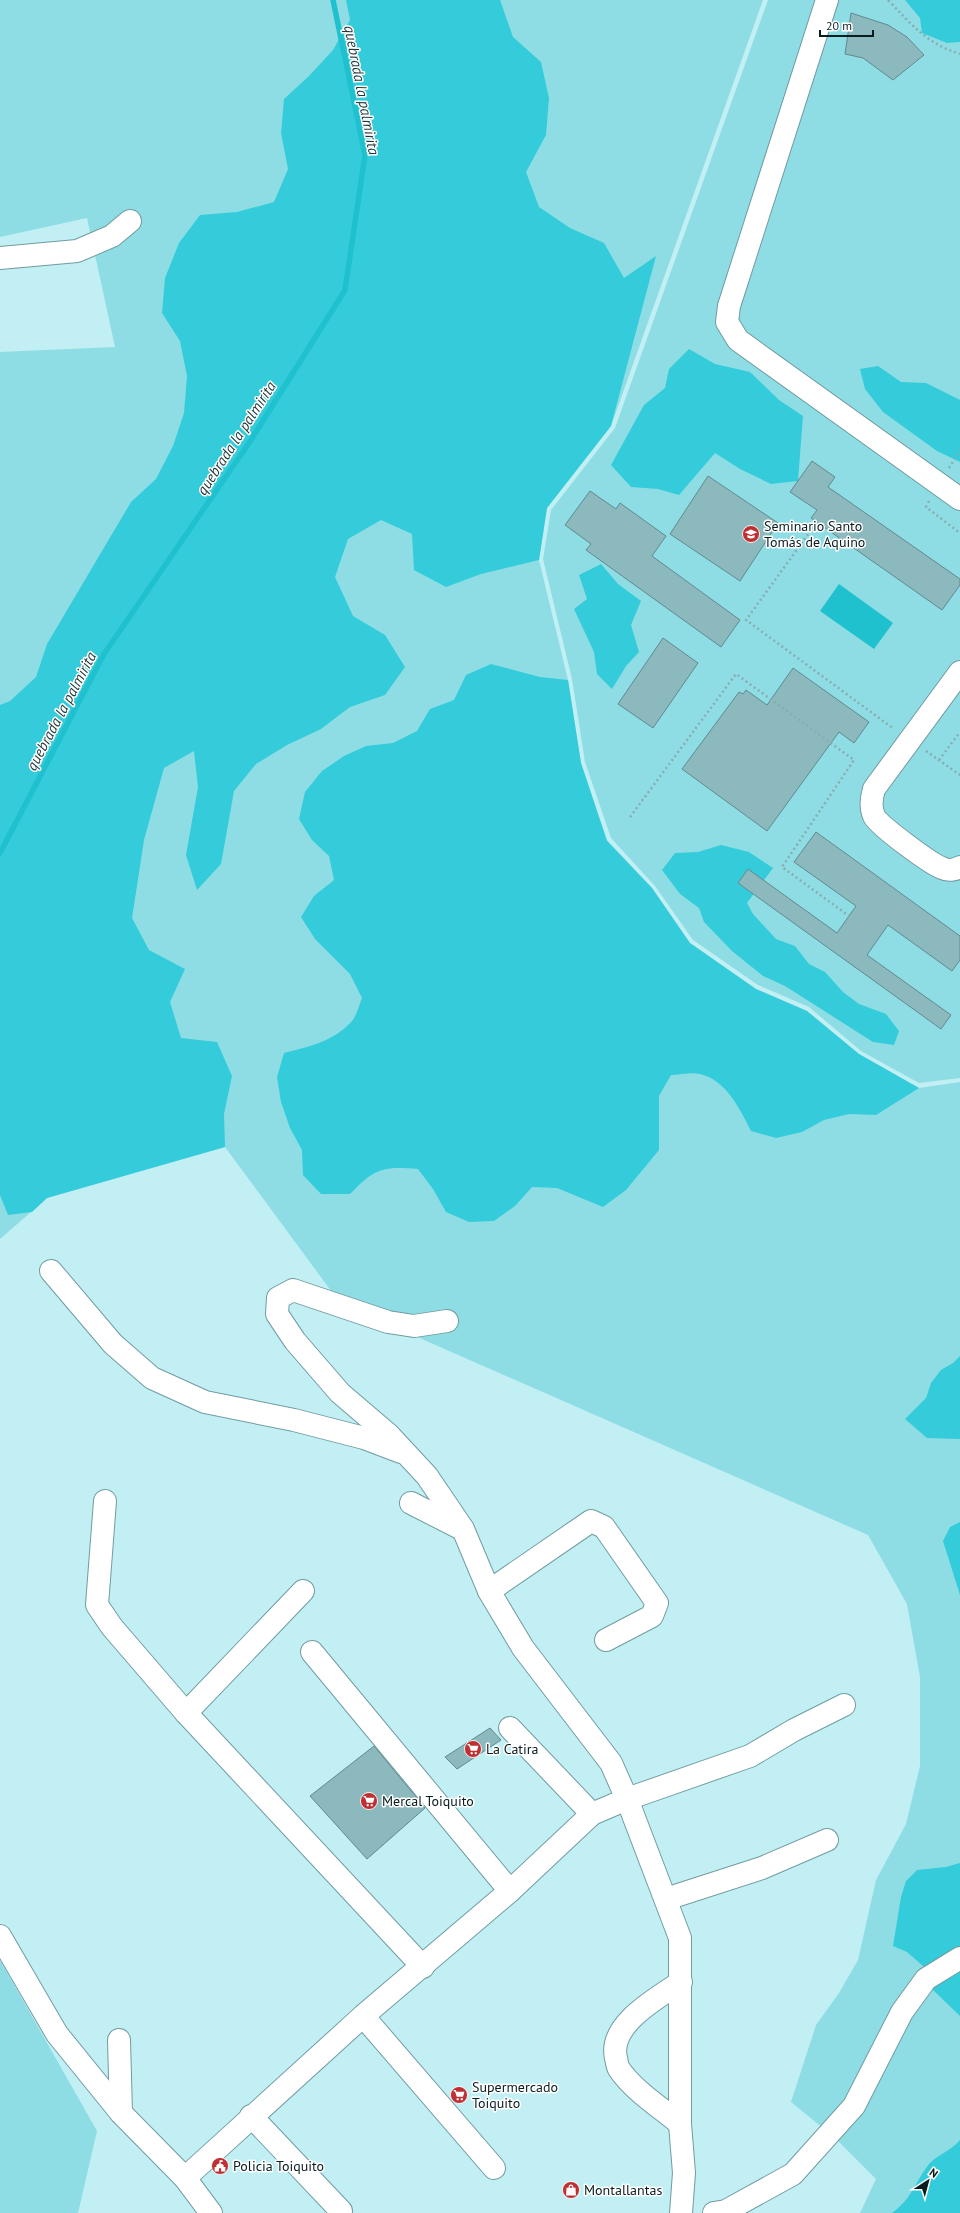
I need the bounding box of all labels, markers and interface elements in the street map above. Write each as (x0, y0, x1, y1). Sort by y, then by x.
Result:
scale bar (820, 12, 873, 38)
text: 20 m (826, 18, 852, 33)
water label: quebrada la palmirita (340, 24, 384, 157)
water label: quebrada la palmirita (192, 377, 280, 498)
place label: Seminario Santo Tomás de Aquino (764, 517, 865, 551)
school or university icon: Seminario Santo Tomás de Aquino (741, 524, 761, 544)
water label: quebrada la palmirita (22, 648, 101, 774)
supermarket icon: La Catira (463, 1739, 483, 1759)
place label: La Catira (486, 1740, 539, 1758)
supermarket icon: Mercal Toiquito (359, 1791, 379, 1811)
place label: Mercal Toiquito (382, 1792, 474, 1810)
place label: Supermercado Toiquito (472, 2078, 558, 2112)
supermarket icon: Supermercado Toiquito (449, 2085, 469, 2105)
public building icon: Policia Toiquito (210, 2156, 230, 2176)
place label: Policia Toiquito (233, 2157, 324, 2175)
north arrow (908, 2161, 948, 2201)
text: N (927, 2165, 941, 2181)
shop icon: Montallantas (561, 2180, 581, 2200)
place label: Montallantas (584, 2181, 662, 2199)

